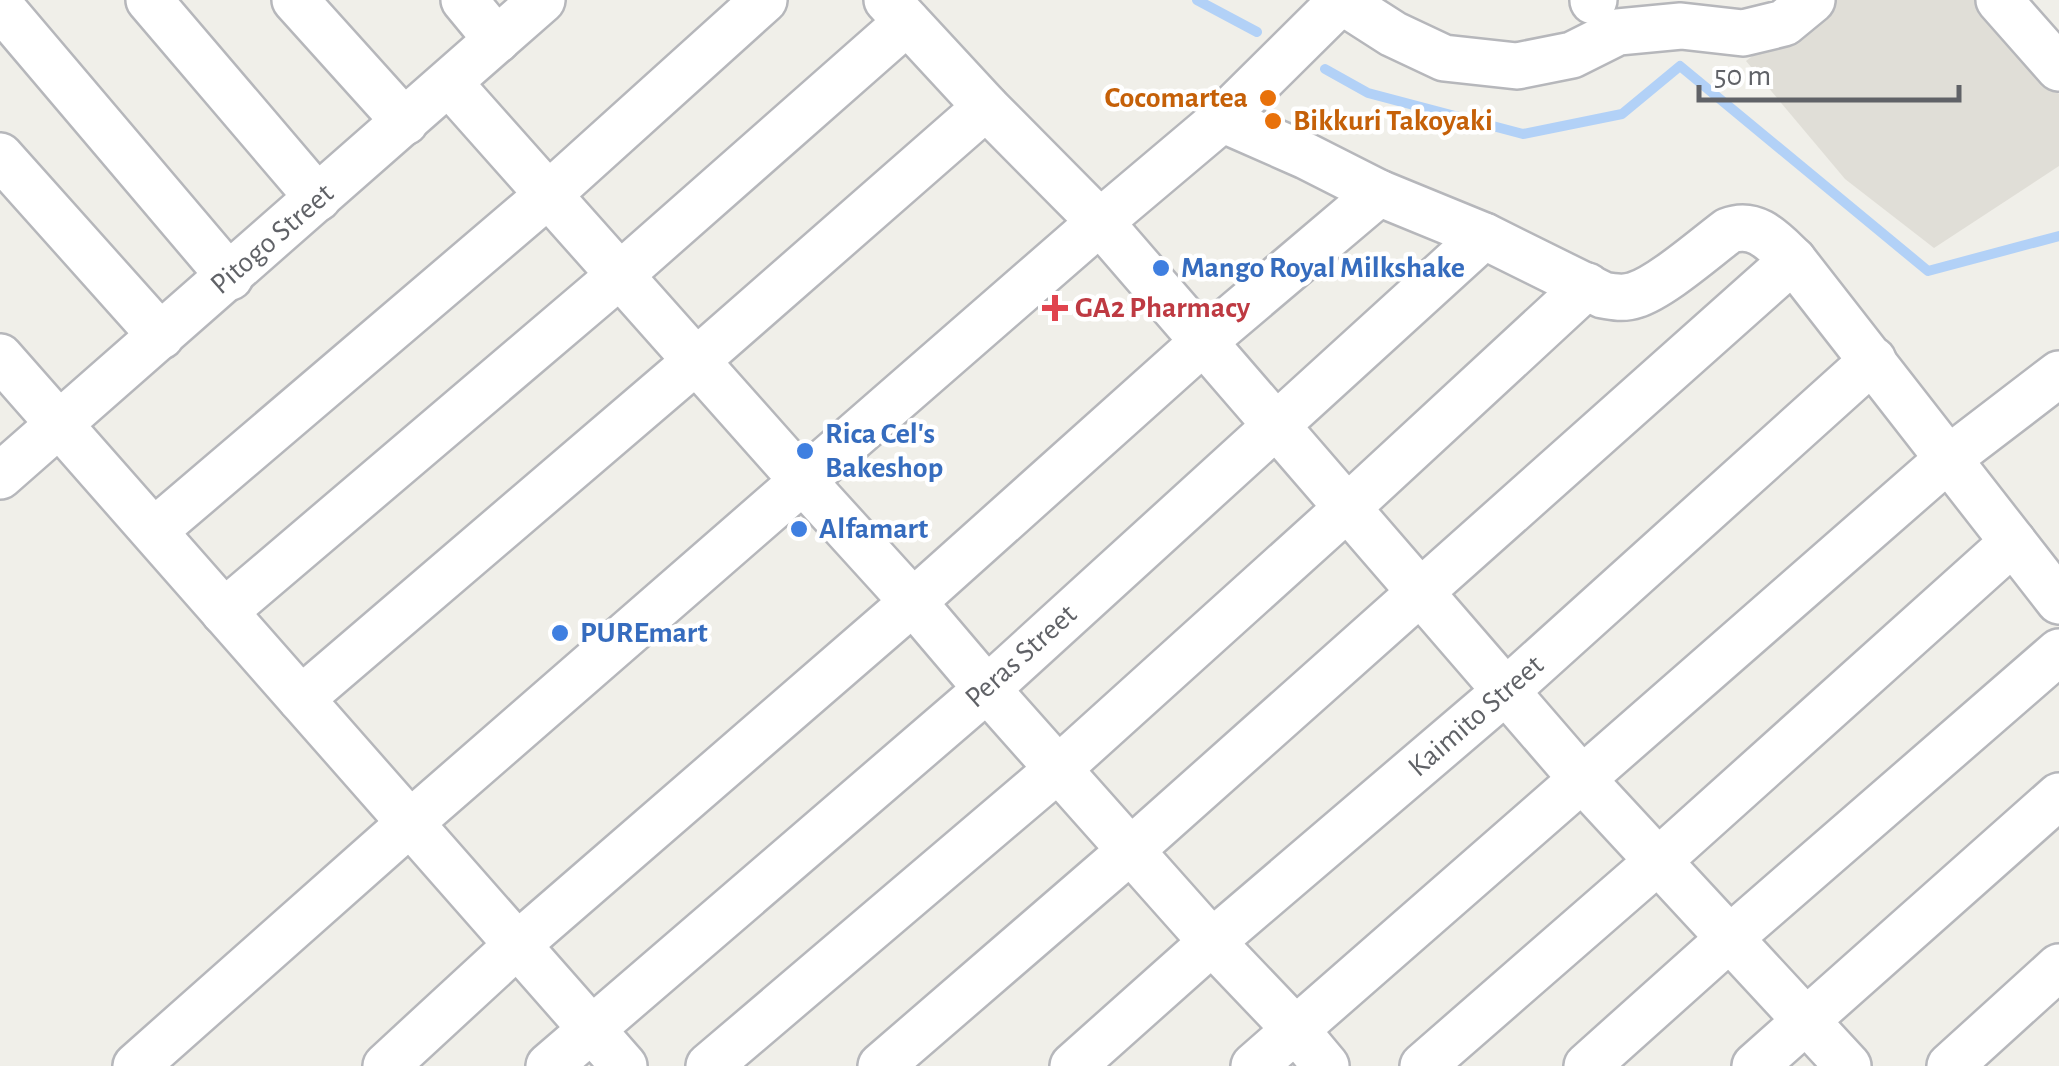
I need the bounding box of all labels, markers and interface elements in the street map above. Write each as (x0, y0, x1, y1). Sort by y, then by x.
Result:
scale bar (1699, 40, 1959, 102)
text: 50 m (1714, 61, 1771, 91)
place label: Cocomartea (1104, 83, 1248, 113)
marker: Cocomartea (1257, 87, 1279, 109)
place label: Bikkuri Takoyaki (1293, 106, 1493, 136)
marker: Bikkuri Takoyaki (1262, 110, 1284, 132)
street label: Pitogo Street (205, 178, 339, 300)
place label: Mango Royal Milkshake (1181, 253, 1465, 283)
marker: Mango Royal Milkshake (1150, 257, 1172, 279)
place label: GA2 Pharmacy (1075, 293, 1251, 323)
marker: GA2 Pharmacy (1044, 297, 1066, 319)
place label: Rica Cel's Bakeshop (825, 419, 943, 483)
marker: Rica Cel's Bakeshop (794, 440, 816, 462)
place label: Alfamart (819, 514, 928, 544)
marker: Alfamart (788, 518, 810, 540)
street label: Peras Street (960, 598, 1083, 713)
place label: PUREmart (580, 618, 708, 648)
marker: PUREmart (549, 622, 571, 644)
street label: Kaimito Street (1403, 649, 1550, 782)

